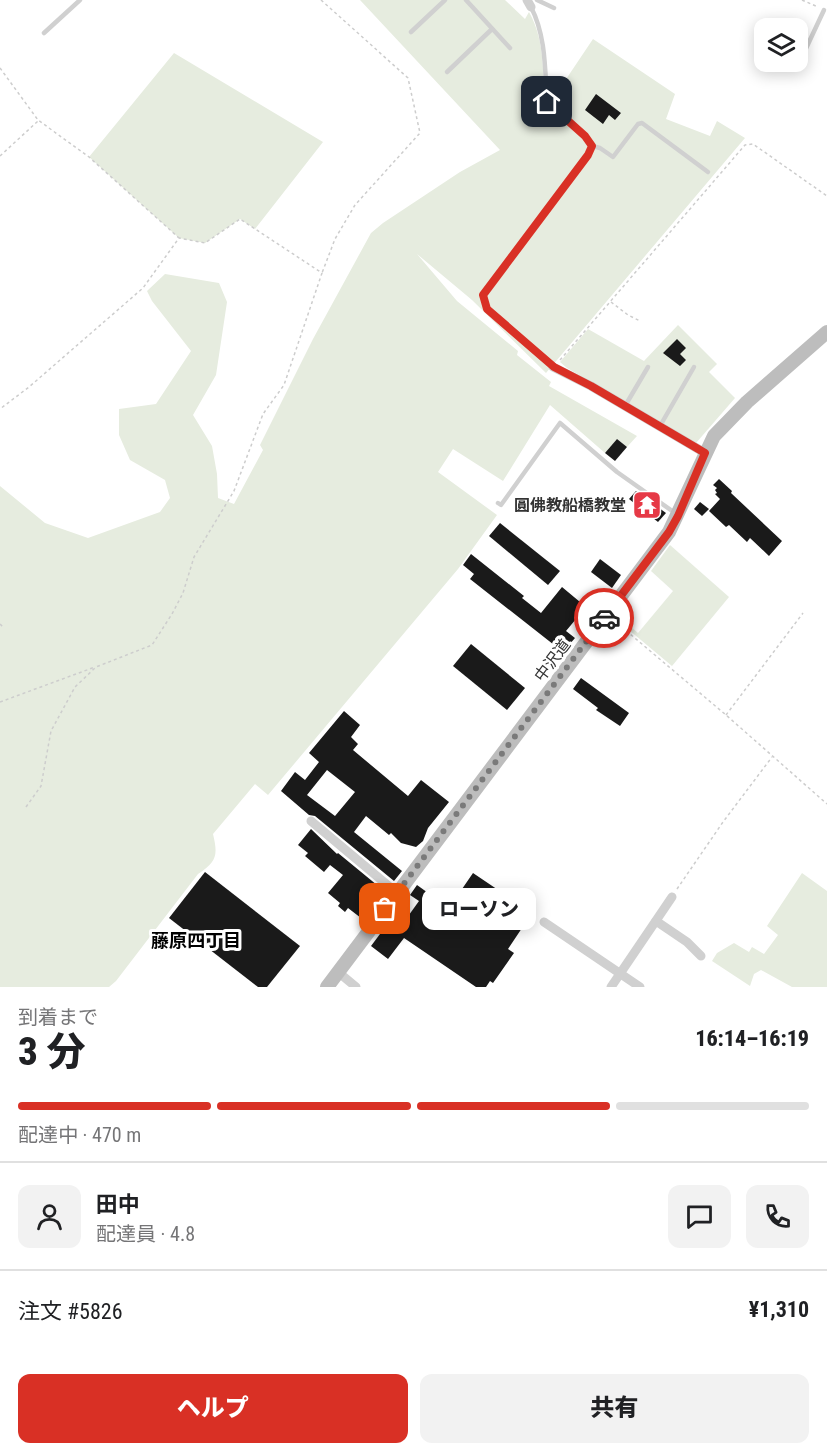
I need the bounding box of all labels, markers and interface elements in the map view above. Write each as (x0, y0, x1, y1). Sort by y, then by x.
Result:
map controls (754, 18, 808, 72)
button: layers (754, 18, 808, 72)
pin (521, 76, 572, 127)
icon: home (530, 85, 563, 118)
temple icon: 圓佛教船橋教堂 (631, 489, 663, 521)
place label: 圓佛教船橋教堂 (514, 496, 626, 515)
courier (574, 588, 634, 648)
icon: car (588, 602, 621, 635)
street label: 中沢道 (530, 635, 574, 685)
pin (359, 883, 410, 934)
callout: ローソン (421, 888, 535, 930)
icon: bag (368, 892, 401, 925)
text: ローソン (439, 897, 519, 921)
district label: 藤原四丁目 (151, 930, 241, 951)
text: 到着まで (18, 1005, 98, 1029)
text: 16:14–16:19 (695, 1026, 809, 1051)
text: 3 分 (18, 1029, 86, 1075)
text: 配達中 · 470 m (18, 1123, 141, 1147)
button: person (18, 1185, 81, 1248)
button: chat (668, 1185, 731, 1248)
button: phone (746, 1185, 809, 1248)
text: 田中 (96, 1192, 140, 1217)
text: 配達員 · 4.8 (96, 1222, 195, 1246)
text: ¥1,310 (749, 1297, 809, 1322)
text: 注文 #5826 (18, 1299, 123, 1324)
button: ヘルプ (18, 1374, 408, 1443)
button: 共有 (420, 1374, 809, 1443)

